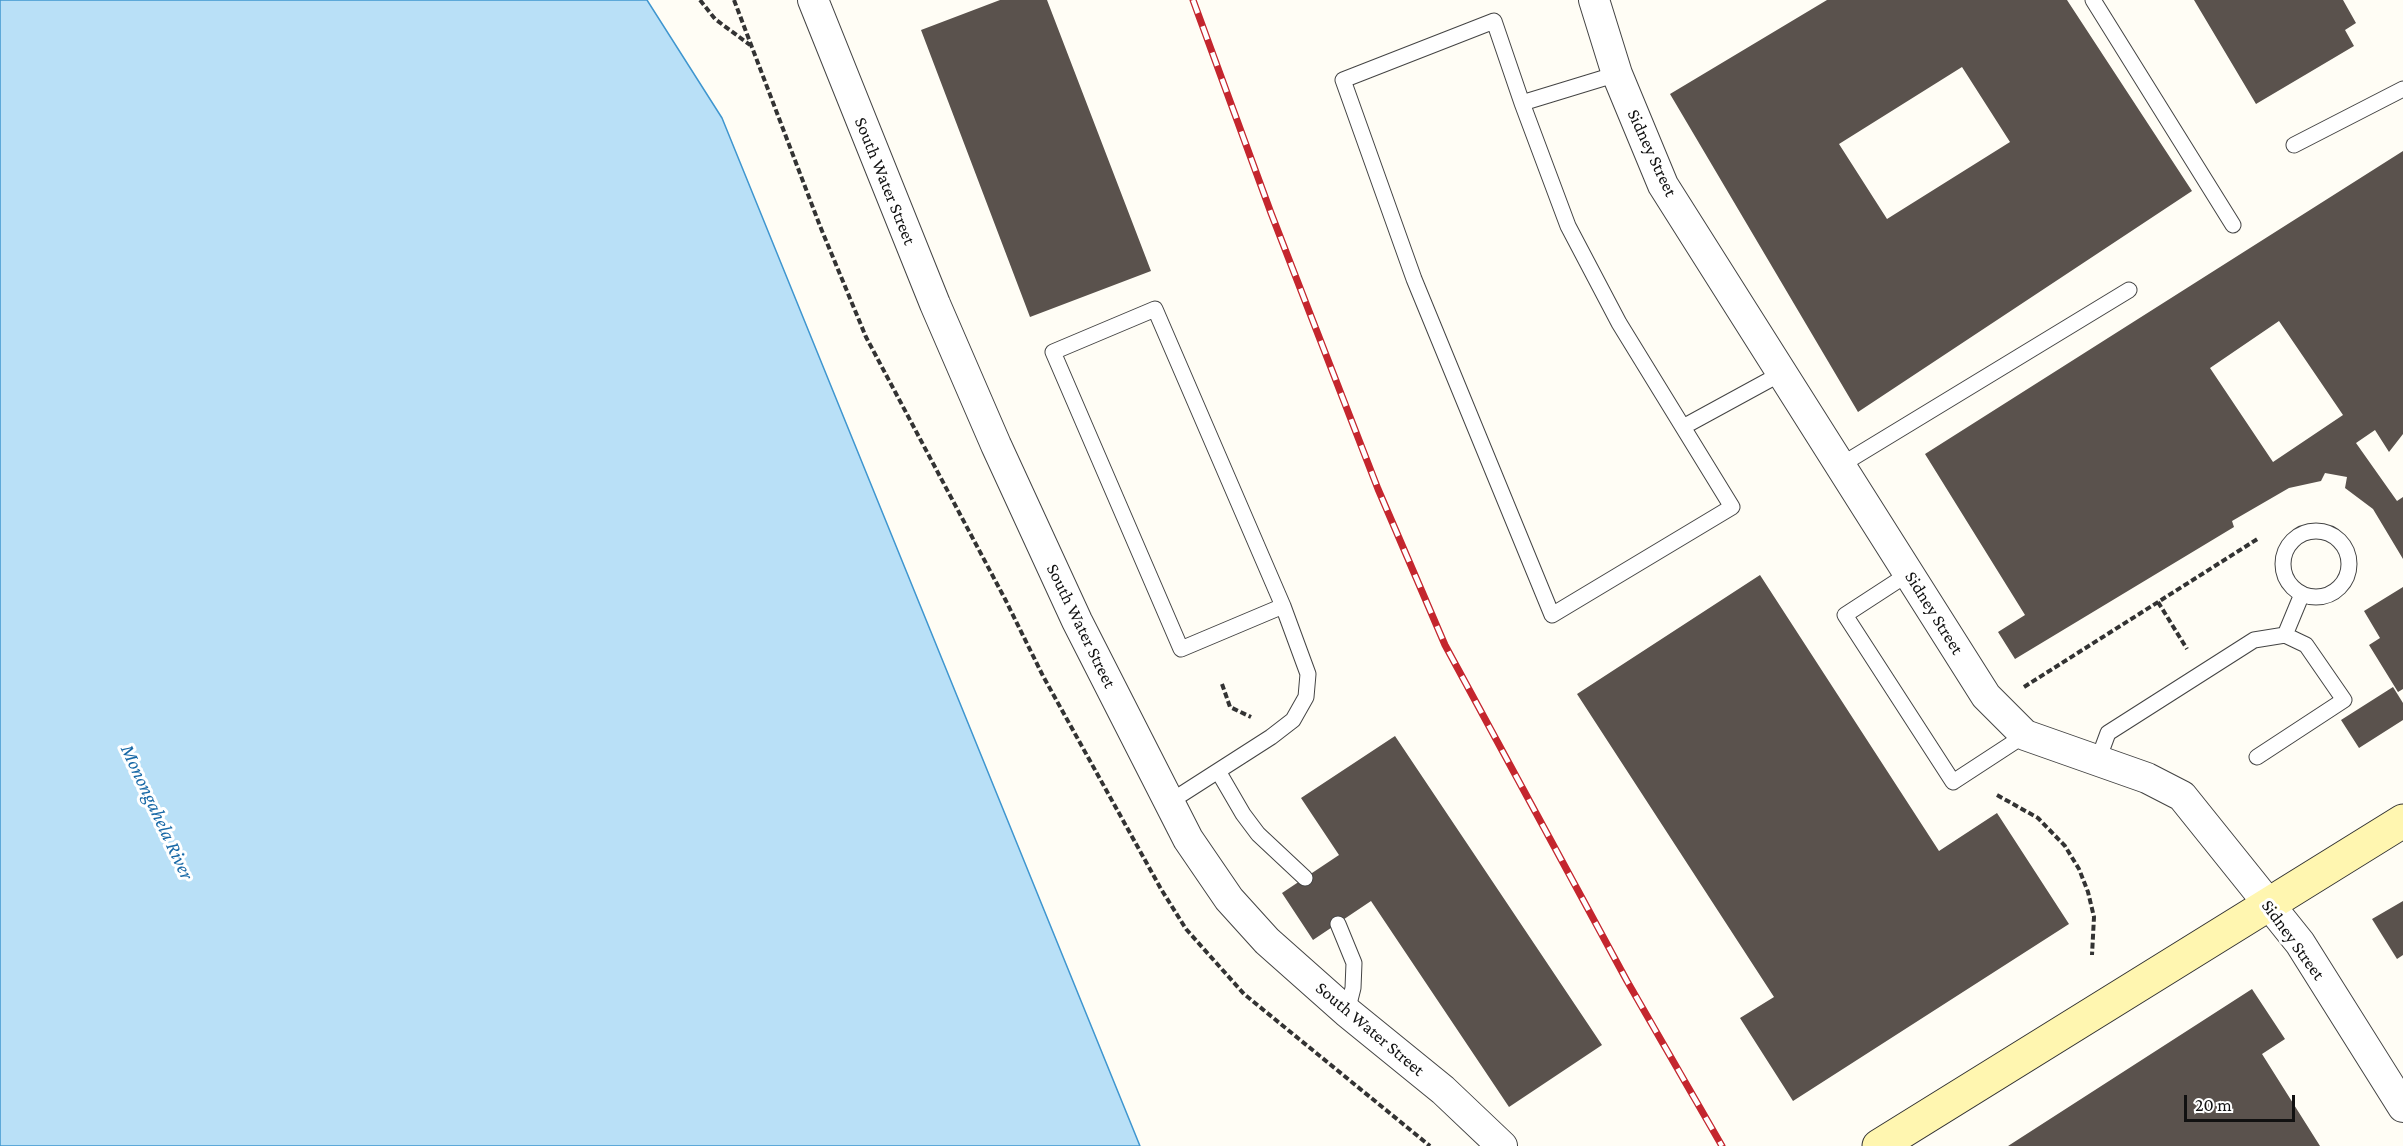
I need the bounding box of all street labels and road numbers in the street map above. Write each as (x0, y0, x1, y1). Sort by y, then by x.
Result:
street label: Sidney Street (1622, 106, 1682, 200)
street label: South Water Street (850, 114, 920, 248)
street label: South Water Street (1042, 560, 1120, 692)
street label: Sidney Street (1900, 567, 1968, 659)
street label: Sidney Street (2257, 896, 2329, 984)
street label: South Water Street (1311, 977, 1429, 1081)

